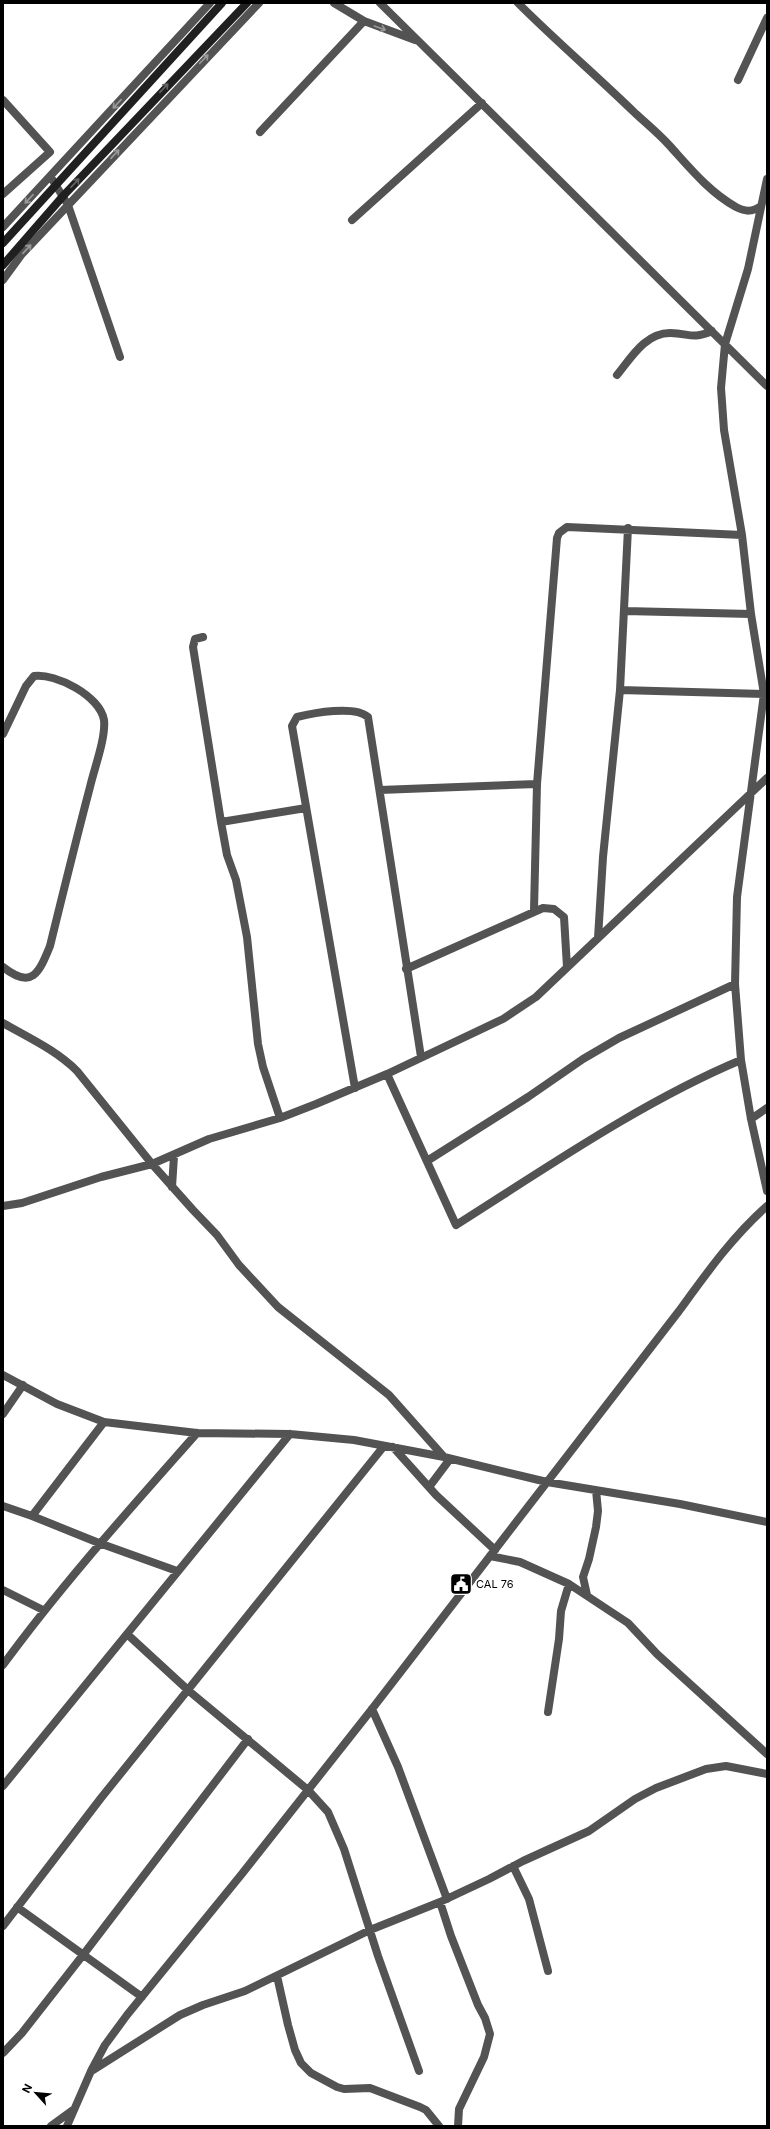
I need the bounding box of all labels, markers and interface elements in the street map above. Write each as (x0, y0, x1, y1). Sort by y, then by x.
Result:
one-way arrow (374, 24, 386, 32)
one-way arrow (200, 54, 209, 64)
one-way arrow (159, 83, 169, 93)
one-way arrow (112, 98, 121, 109)
one-way arrow (111, 149, 120, 159)
one-way arrow (70, 178, 80, 188)
one-way arrow (24, 194, 33, 204)
one-way arrow (22, 244, 32, 254)
public building icon: CAL 76 (448, 1571, 474, 1597)
place label: CAL 76 (476, 1577, 514, 1591)
north arrow (16, 2073, 56, 2113)
text: N (19, 2082, 35, 2095)

